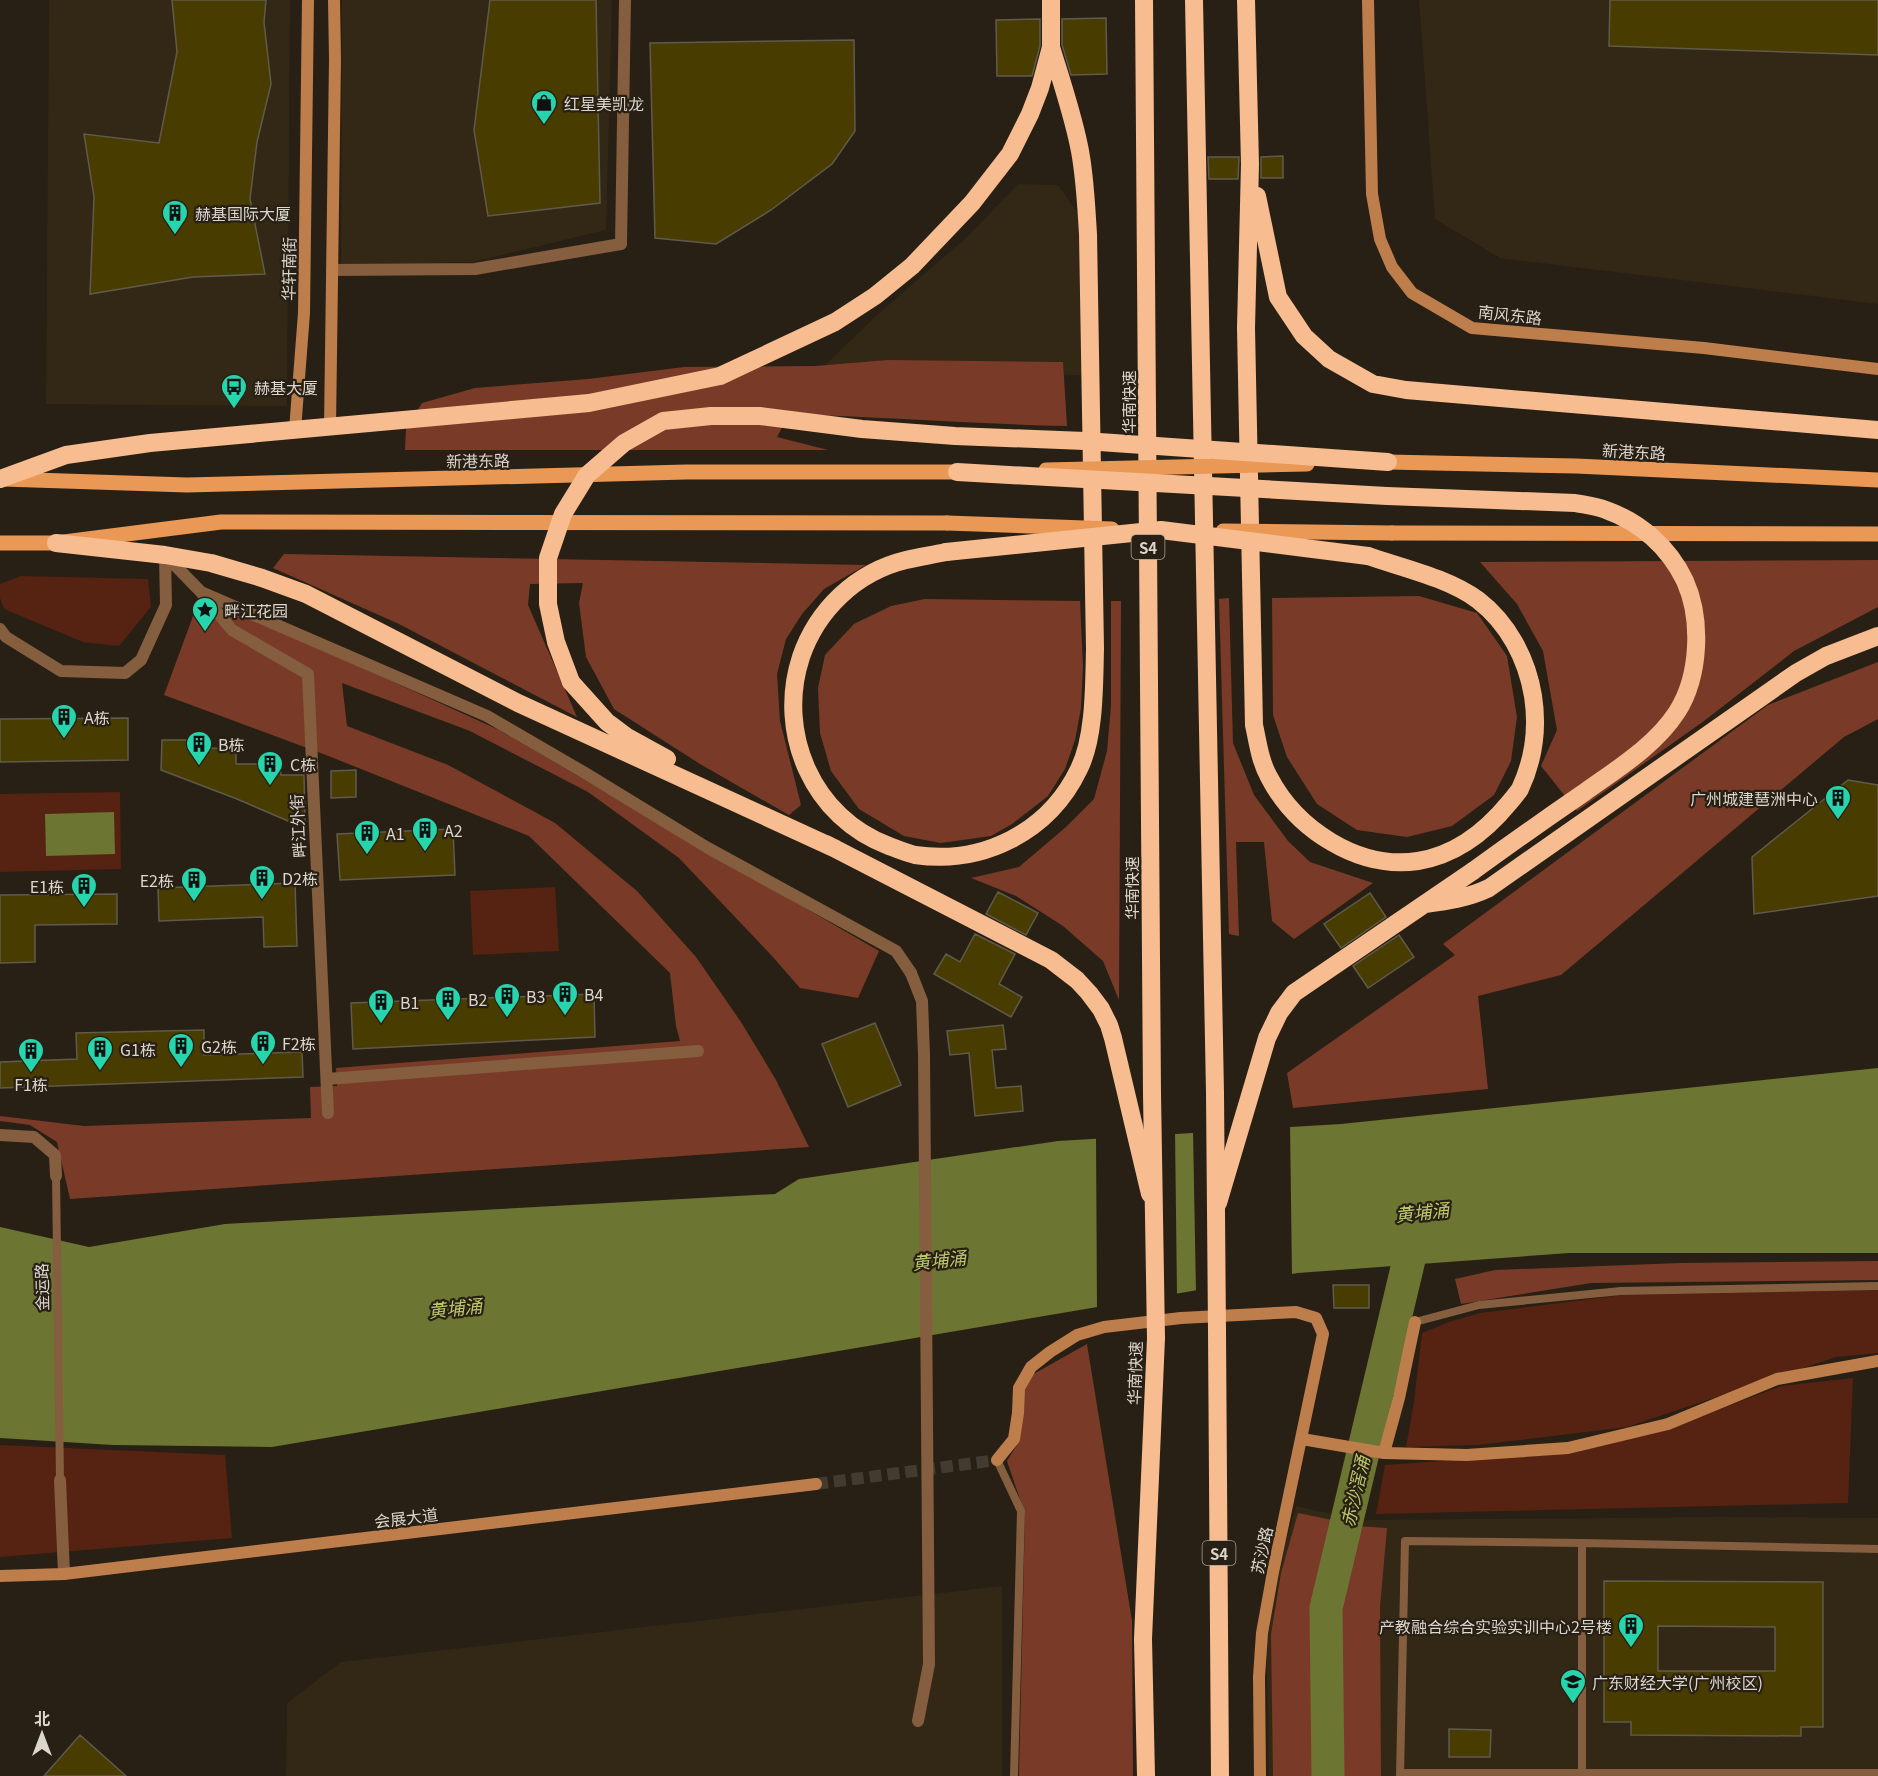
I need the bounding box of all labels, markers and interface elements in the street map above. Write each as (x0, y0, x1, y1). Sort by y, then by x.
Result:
shop icon: 红星美凯龙 (529, 88, 559, 126)
place label: 红星美凯龙 (564, 91, 644, 115)
building icon: 赫基国际大厦 (160, 198, 190, 236)
place label: 赫基国际大厦 (195, 201, 291, 225)
street label: 华轩南街 (275, 237, 301, 301)
street label: 南风东路 (1477, 299, 1543, 329)
street label: 华南快速 (1116, 370, 1140, 434)
bus stop icon: 赫基大厦 (219, 372, 249, 410)
place label: 赫基大厦 (254, 375, 318, 399)
street label: 新港东路 (1601, 437, 1667, 465)
street label: 新港东路 (446, 447, 510, 473)
road number: S4 (1132, 535, 1164, 559)
place icon: 畔江花园 (190, 595, 220, 633)
place label: 畔江花园 (224, 598, 288, 622)
building icon: A栋 (49, 702, 79, 740)
place label: A栋 (84, 705, 110, 729)
building icon: B栋 (184, 729, 214, 767)
place label: B栋 (218, 732, 245, 756)
building icon: C栋 (255, 749, 285, 787)
place label: C栋 (290, 752, 316, 776)
building icon: 广州城建琶洲中心 (1823, 783, 1853, 821)
place label: 广州城建琶洲中心 (1690, 786, 1818, 810)
street label: 畔江外街 (283, 793, 311, 859)
building icon: A2 (410, 815, 440, 853)
building icon: A1 (352, 818, 382, 856)
place label: A2 (444, 818, 463, 842)
place label: A1 (386, 821, 405, 845)
street label: 华南快速 (1119, 856, 1143, 920)
building icon: D2栋 (247, 863, 277, 901)
building icon: E2栋 (179, 865, 209, 903)
place label: D2栋 (282, 866, 318, 890)
place label: E2栋 (140, 868, 174, 892)
building icon: E1栋 (69, 871, 99, 909)
place label: E1栋 (30, 874, 64, 898)
building icon: B4 (550, 979, 580, 1017)
building icon: B3 (492, 981, 522, 1019)
place label: B4 (584, 982, 604, 1006)
building icon: B2 (433, 984, 463, 1022)
place label: B3 (526, 984, 545, 1008)
building icon: B1 (366, 987, 396, 1025)
place label: B2 (468, 987, 488, 1011)
place label: B1 (400, 990, 419, 1014)
building icon: F2栋 (248, 1028, 278, 1066)
building icon: G2栋 (166, 1031, 196, 1069)
place label: F2栋 (282, 1031, 316, 1055)
building icon: G1栋 (85, 1034, 115, 1072)
place label: G2栋 (201, 1034, 237, 1058)
building icon: F1栋 (16, 1036, 46, 1074)
place label: G1栋 (120, 1037, 156, 1061)
place label: F1栋 (14, 1072, 48, 1096)
water label: 黄埔涌 (1394, 1195, 1452, 1227)
water label: 黄埔涌 (911, 1243, 969, 1275)
street label: 金运路 (29, 1263, 53, 1311)
water label: 黄埔涌 (427, 1291, 485, 1323)
street label: 华南快速 (1121, 1341, 1147, 1405)
water label: 赤沙滘涌 (1333, 1451, 1375, 1529)
street label: 会展大道 (373, 1501, 439, 1533)
street label: 苏沙路 (1244, 1524, 1278, 1576)
road number: S4 (1202, 1541, 1236, 1565)
building icon: 产教融合综合实验实训中心2号楼 (1616, 1611, 1646, 1649)
place label: 产教融合综合实验实训中心2号楼 (1379, 1614, 1612, 1638)
school or university icon: 广东财经大学(广州校区) (1558, 1667, 1588, 1705)
place label: 广东财经大学(广州校区) (1592, 1670, 1763, 1694)
north arrow (12, 1704, 72, 1764)
text: 北 (34, 1706, 50, 1730)

